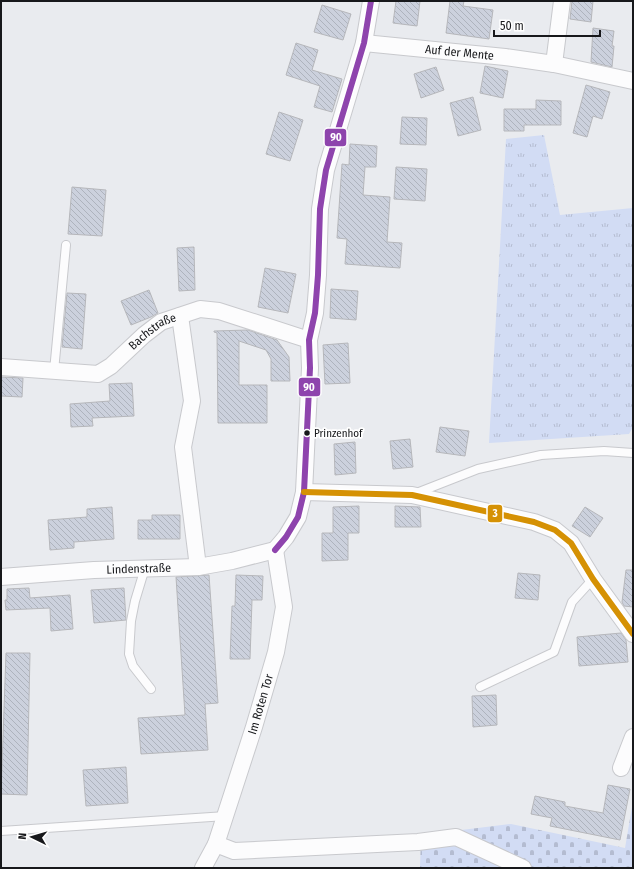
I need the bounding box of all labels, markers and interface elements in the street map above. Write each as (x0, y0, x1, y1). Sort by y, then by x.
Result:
scale bar (494, 12, 600, 38)
text: 50 m (500, 19, 524, 33)
street label: Auf der Mente (424, 42, 495, 63)
line badge: 90 (324, 128, 347, 147)
text: 90 (330, 131, 342, 144)
street label: Bachstraße (126, 310, 178, 353)
line badge: 90 (298, 377, 321, 397)
text: 90 (303, 381, 315, 394)
place label: Prinzenhof (314, 427, 363, 440)
marker: Prinzenhof (302, 428, 312, 438)
line badge: 3 (487, 504, 503, 523)
text: 3 (491, 507, 498, 520)
street label: Lindenstraße (106, 561, 171, 577)
street label: Im Roten Tor (245, 672, 276, 736)
north arrow (12, 817, 52, 857)
text: N (16, 832, 29, 840)

